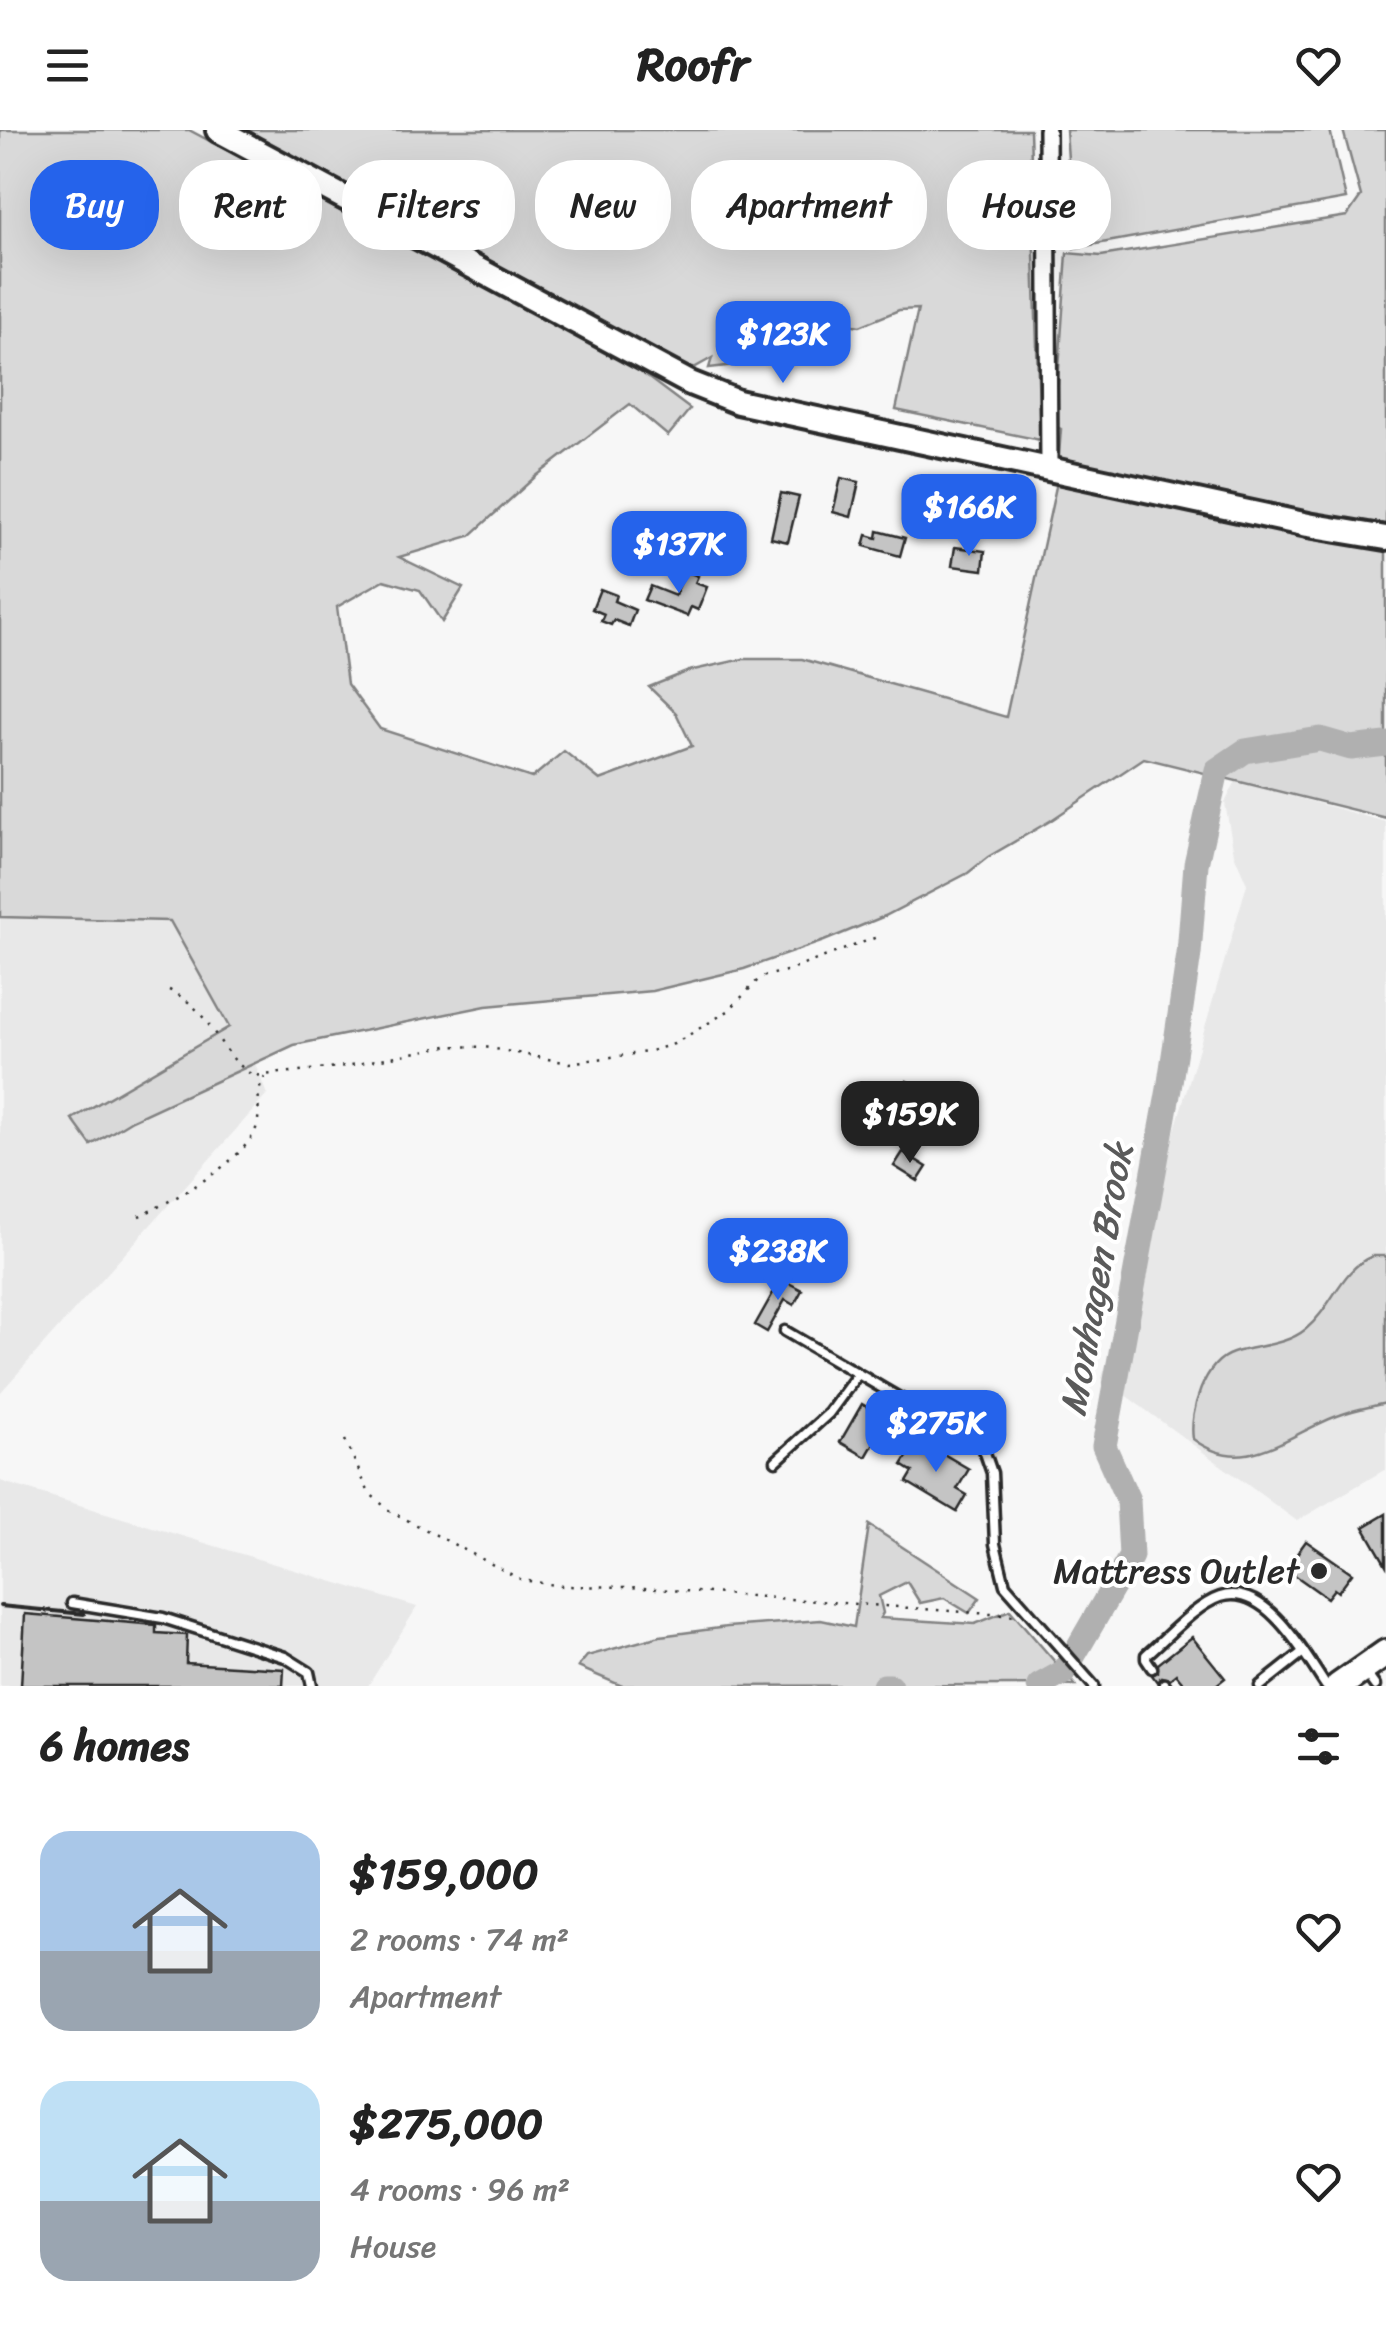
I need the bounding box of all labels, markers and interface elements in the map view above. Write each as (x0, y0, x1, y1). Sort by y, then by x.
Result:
text: Roofr (637, 25, 749, 105)
icon: menu (40, 38, 95, 93)
icon: heart (1291, 38, 1346, 93)
chip: Buy (30, 160, 159, 250)
chip: Rent (179, 160, 322, 250)
chip: Filters (342, 160, 515, 250)
chip: New (535, 160, 671, 250)
chip: Apartment (691, 160, 927, 250)
chip: House (947, 160, 1111, 250)
pin: $123K (713, 301, 853, 386)
text: $123K (738, 305, 828, 362)
pin: $166K (899, 474, 1039, 559)
text: $166K (923, 478, 1015, 535)
pin: $137K (609, 511, 749, 596)
text: $137K (634, 515, 724, 572)
pin: $159K (840, 1081, 980, 1166)
text: $159K (863, 1085, 957, 1142)
water label: Monhagen Brook (1040, 1136, 1154, 1421)
pin: $238K (708, 1218, 848, 1303)
text: $238K (730, 1222, 826, 1279)
pin: $275K (866, 1390, 1006, 1475)
text: $275K (887, 1394, 985, 1451)
place label: Mattress Outlet (1053, 1540, 1301, 1602)
marker: Mattress Outlet (1308, 1560, 1330, 1582)
text: 6 homes (40, 1709, 189, 1783)
icon: filters (1291, 1719, 1346, 1774)
text: $159,000 (350, 1837, 539, 1911)
icon: home (120, 1871, 240, 1991)
icon: heart (1291, 1904, 1346, 1959)
text: 2 rooms · 74 m² (350, 1911, 569, 1968)
text: Apartment (350, 1968, 501, 2025)
text: $275,000 (350, 2087, 543, 2161)
icon: home (120, 2121, 240, 2241)
icon: heart (1291, 2154, 1346, 2209)
text: 4 rooms · 96 m² (350, 2161, 570, 2218)
text: House (350, 2218, 436, 2275)

